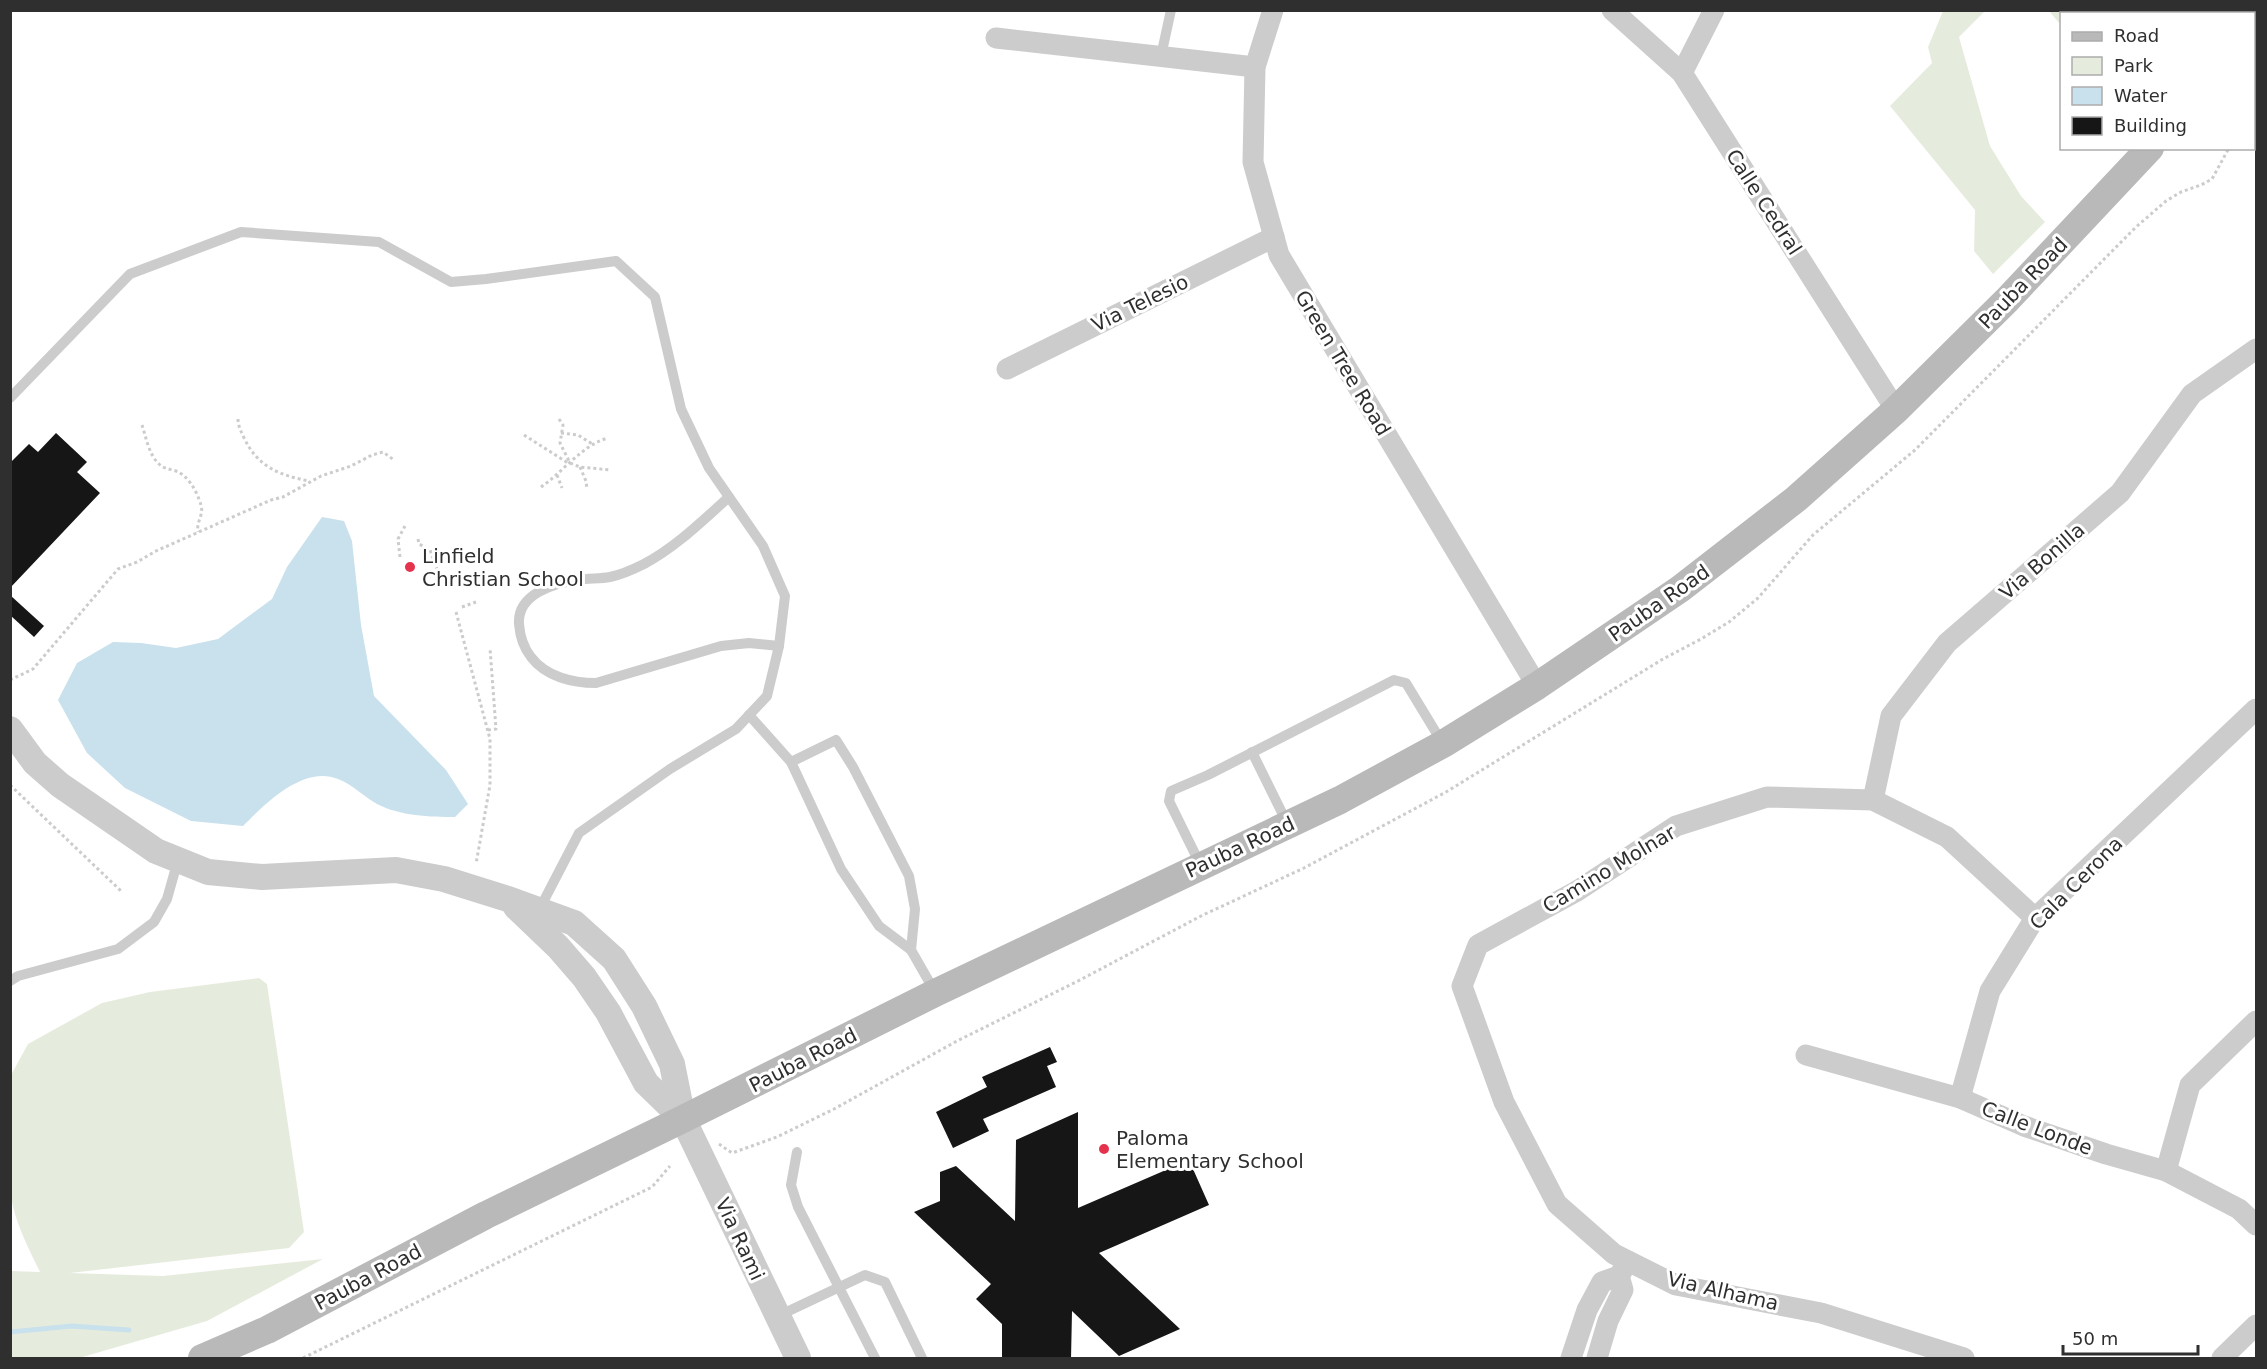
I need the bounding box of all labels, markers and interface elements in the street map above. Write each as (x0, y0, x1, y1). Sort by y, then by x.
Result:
legend (2060, 12, 2255, 150)
text: Road (2114, 25, 2159, 46)
text: Park (2114, 55, 2153, 76)
text: Water (2114, 85, 2168, 106)
text: Building (2114, 115, 2187, 136)
street label: Calle Cedral (1721, 145, 1807, 259)
street label: Pauba Road (1974, 232, 2072, 334)
street label: Via Telesio (1088, 269, 1192, 337)
street label: Green Tree Road (1290, 286, 1396, 440)
street label: Via Bonilla (1995, 518, 2089, 604)
place label: Linfield Christian School (422, 544, 584, 591)
street label: Pauba Road (1604, 559, 1714, 647)
marker: Linfield Christian School (403, 560, 417, 574)
street label: Pauba Road (1182, 811, 1298, 883)
street label: Camino Molnar (1538, 819, 1680, 918)
street label: Cala Cerona (2025, 832, 2127, 934)
street label: Pauba Road (745, 1023, 861, 1097)
street label: Calle Londe (1978, 1096, 2096, 1160)
place label: Paloma Elementary School (1116, 1126, 1304, 1173)
marker: Paloma Elementary School (1097, 1142, 1111, 1156)
street label: Via Rami (710, 1194, 770, 1284)
street label: Pauba Road (310, 1239, 426, 1315)
street label: Via Alhama (1665, 1267, 1781, 1315)
scale bar (2063, 1318, 2198, 1356)
text: 50 m (2072, 1328, 2118, 1349)

